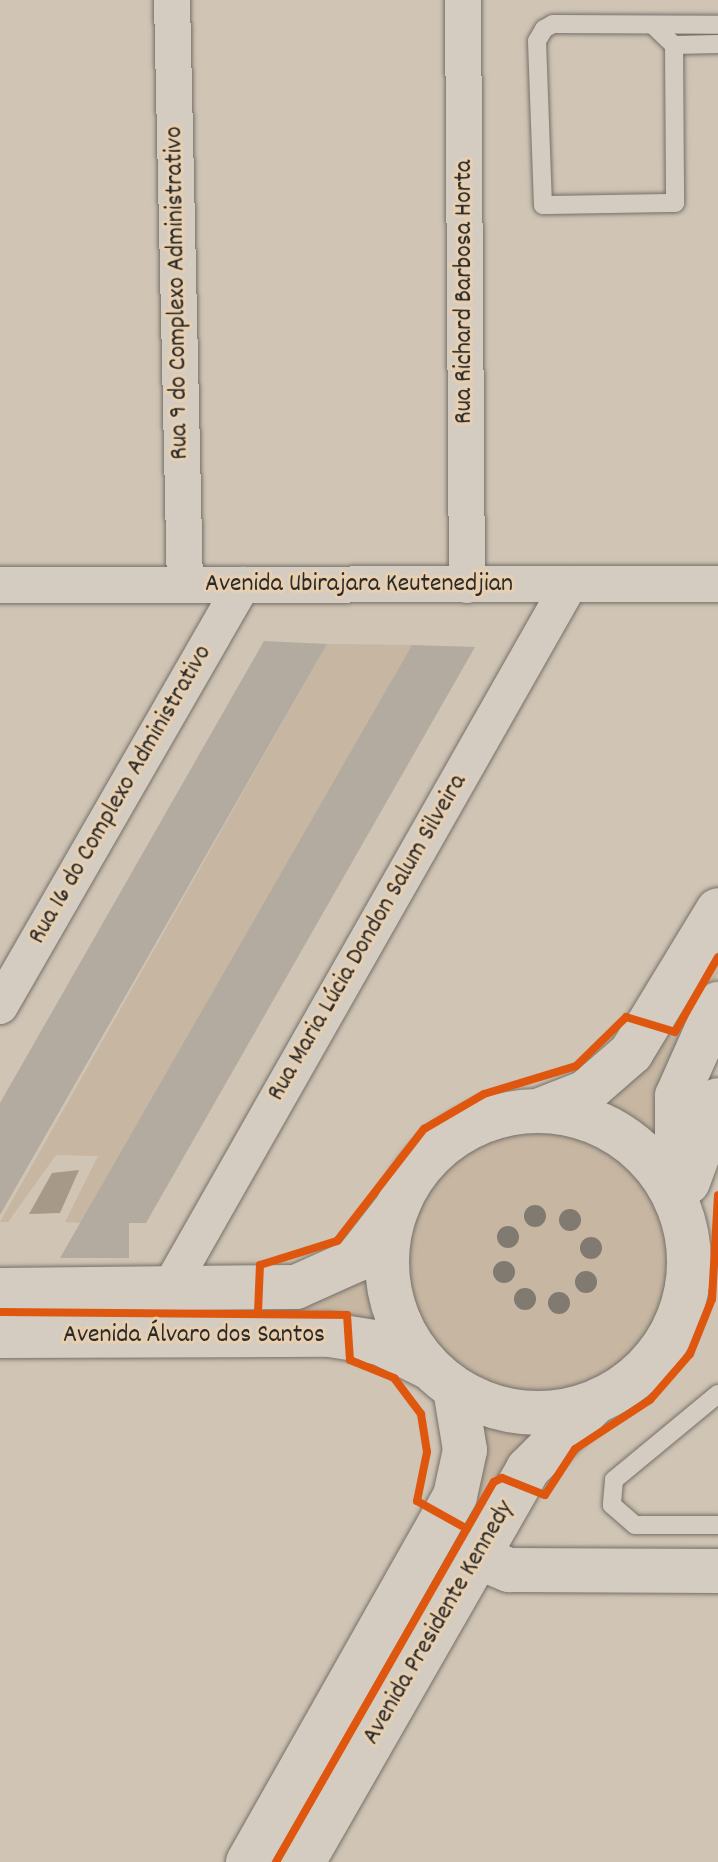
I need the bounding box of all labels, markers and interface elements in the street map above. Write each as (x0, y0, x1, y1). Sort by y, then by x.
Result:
street label: Rua 9 do Complexo Administrativo (159, 126, 197, 460)
street label: Rua Richard Barbosa Horta (449, 160, 481, 424)
street label: Avenida Ubirajara Keutenedjian (205, 569, 513, 601)
street label: Rua 16 do Complexo Administrativo (22, 640, 220, 950)
street label: Rua Maria Lúcia Dondon Salum Silveira (261, 769, 475, 1107)
street label: Avenida Álvaro dos Santos (63, 1320, 325, 1352)
street label: Avenida Presidente Kennedy (356, 1495, 522, 1751)

